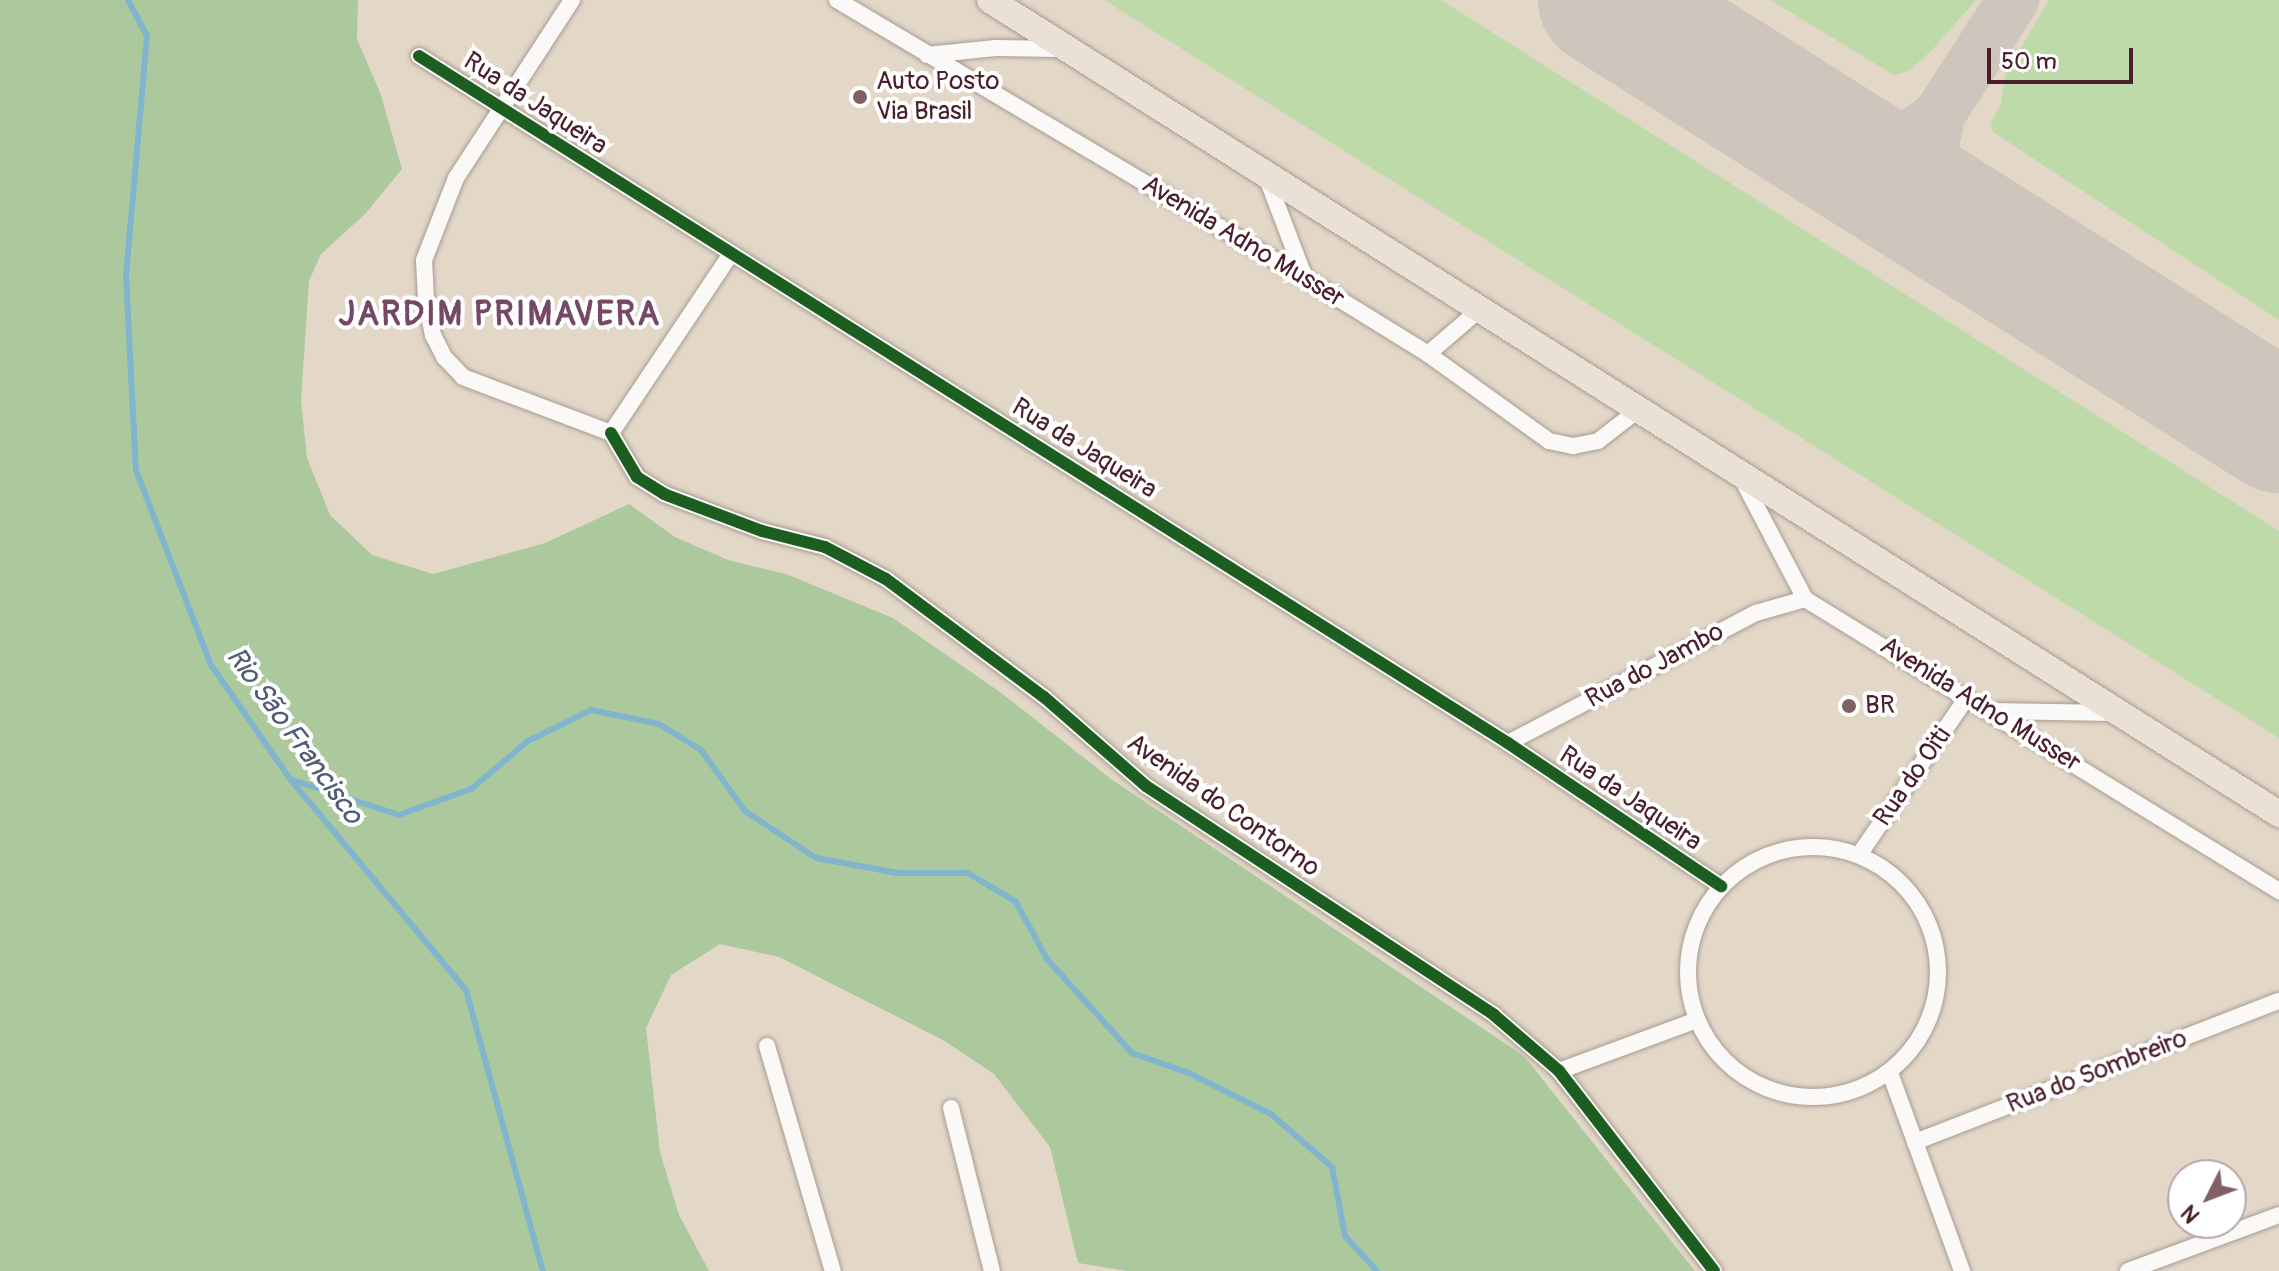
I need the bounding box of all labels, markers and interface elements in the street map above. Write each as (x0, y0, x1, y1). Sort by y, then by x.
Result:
scale bar (1991, 32, 2137, 82)
street label: Rua da Jaqueira (457, 46, 613, 162)
text: 50 m (2001, 47, 2057, 76)
place label: Auto Posto Via Brasil (876, 66, 999, 128)
marker: Auto Posto Via Brasil (851, 88, 869, 106)
street label: Avenida Adno Musser (1136, 169, 1350, 315)
district label: JARDIM PRIMAVERA (339, 295, 661, 335)
street label: Rua da Jaqueira (1006, 392, 1162, 506)
street label: Rua do Jambo (1581, 617, 1729, 715)
street label: Avenida Adno Musser (1874, 631, 2086, 779)
water label: Rio São Francisco (219, 641, 369, 831)
place label: BR (1865, 690, 1895, 722)
marker: BR (1840, 697, 1858, 715)
street label: Rua do Oiti (1868, 721, 1958, 833)
street label: Avenida do Contorno (1121, 728, 1325, 884)
street label: Rua da Jaqueira (1553, 740, 1707, 858)
street label: Rua do Sombreiro (2002, 1023, 2192, 1121)
north arrow (2167, 1159, 2247, 1239)
text: N (2175, 1199, 2206, 1229)

